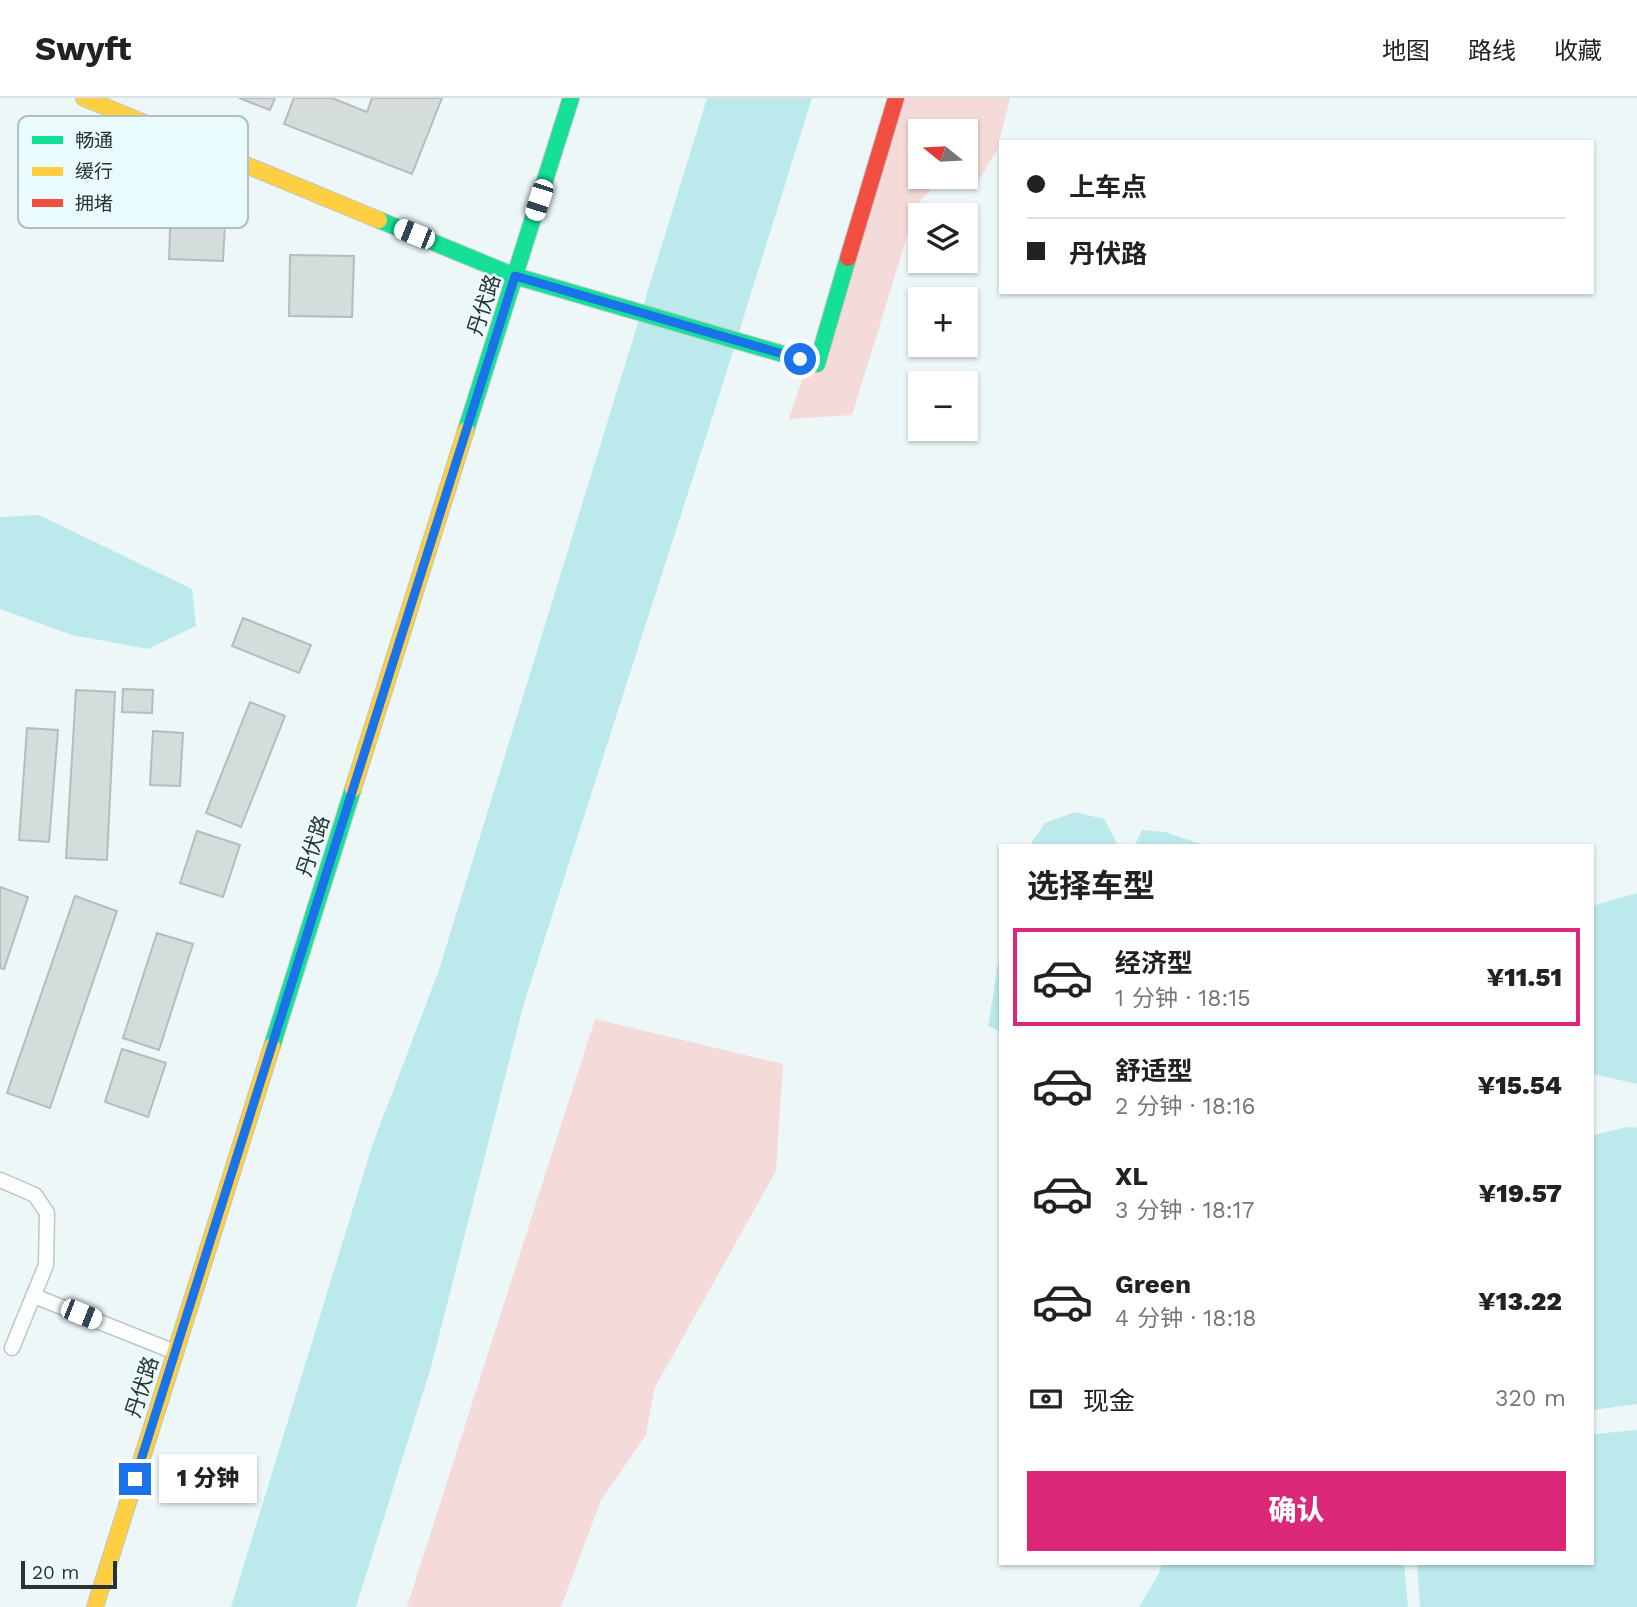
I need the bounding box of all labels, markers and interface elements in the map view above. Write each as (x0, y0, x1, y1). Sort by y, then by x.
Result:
text: Swyft (35, 29, 132, 68)
text: 地图 (1382, 37, 1430, 65)
text: 路线 (1468, 37, 1516, 65)
text: 收藏 (1554, 37, 1602, 65)
legend (18, 116, 248, 228)
north arrow (908, 119, 978, 189)
map controls (908, 119, 978, 441)
text: 畅通 (75, 129, 113, 152)
text: 缓行 (75, 160, 113, 183)
text: 上车点 (1069, 172, 1147, 202)
car (523, 177, 556, 223)
text: 拥堵 (75, 192, 113, 215)
button: layers (908, 203, 978, 273)
car (391, 216, 438, 252)
text: 丹伏路 (1069, 239, 1147, 269)
street label: 丹伏路 (462, 271, 505, 339)
button: + (908, 287, 978, 357)
route start (784, 343, 816, 375)
button: − (908, 371, 978, 441)
street label: 丹伏路 (291, 812, 334, 880)
text: 选择车型 (1027, 867, 1155, 905)
icon: car (1031, 946, 1094, 1009)
text: 经济型 (1115, 948, 1193, 978)
text: ¥11.51 (1487, 962, 1562, 992)
text: 1 分钟 · 18:15 (1115, 985, 1251, 1012)
icon: car (1031, 1054, 1094, 1117)
text: 舒适型 (1115, 1056, 1193, 1086)
text: ¥15.54 (1477, 1070, 1562, 1100)
text: 2 分钟 · 18:16 (1115, 1093, 1256, 1120)
text: XL (1115, 1161, 1148, 1191)
icon: car (1031, 1162, 1094, 1225)
text: ¥19.57 (1479, 1178, 1562, 1208)
text: 3 分钟 · 18:17 (1115, 1197, 1255, 1224)
text: Green (1115, 1269, 1191, 1299)
icon: car (1031, 1270, 1094, 1333)
text: ¥13.22 (1478, 1286, 1562, 1316)
car (58, 1296, 105, 1332)
text: 4 分钟 · 18:18 (1115, 1305, 1256, 1332)
street label: 丹伏路 (120, 1353, 163, 1421)
icon: cash (1027, 1380, 1065, 1418)
text: 320 m (1495, 1385, 1566, 1412)
text: 现金 (1083, 1386, 1135, 1416)
callout: 1 分钟 (160, 1454, 258, 1504)
route end (119, 1463, 151, 1495)
text: 1 分钟 (177, 1465, 239, 1492)
button: 确认 (1027, 1471, 1566, 1551)
scale bar (21, 1558, 117, 1590)
text: 20 m (32, 1561, 79, 1584)

